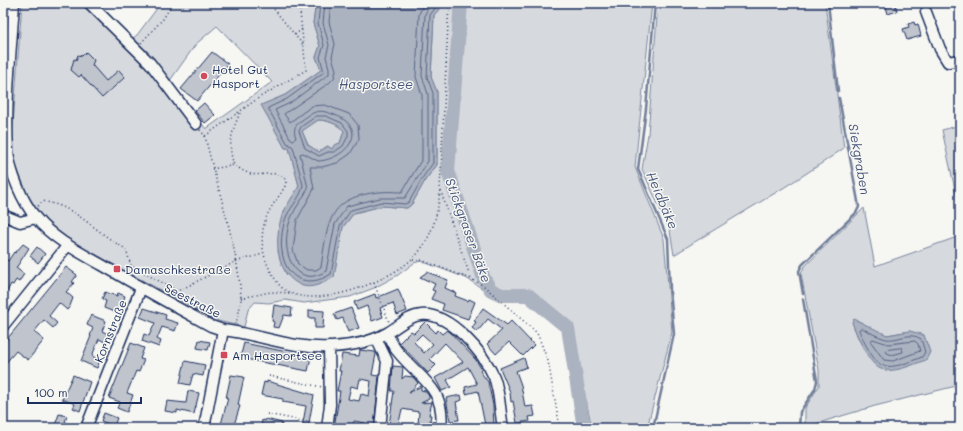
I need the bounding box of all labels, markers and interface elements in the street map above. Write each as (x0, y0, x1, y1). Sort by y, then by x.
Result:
place label: Hotel Gut Hasport (212, 61, 268, 91)
marker: Hotel Gut Hasport (199, 71, 209, 81)
water label: Hasportsee (339, 75, 413, 92)
water label: Siekgraben (845, 122, 875, 196)
water label: Heidbäke (643, 169, 683, 231)
water label: Stickgraser Bäke (442, 175, 496, 285)
place label: Damaschkestraße (125, 261, 231, 277)
marker: Damaschkestraße (112, 264, 122, 274)
street label: Seestraße (162, 279, 224, 321)
street label: Kornstraße (90, 297, 130, 365)
place label: Am Hasportsee (232, 347, 322, 363)
marker: Am Hasportsee (219, 350, 229, 360)
scale bar (28, 379, 141, 405)
text: 100 m (34, 384, 68, 400)

